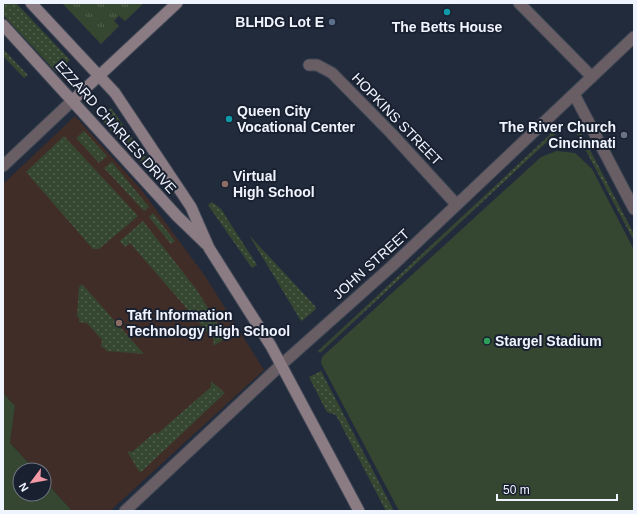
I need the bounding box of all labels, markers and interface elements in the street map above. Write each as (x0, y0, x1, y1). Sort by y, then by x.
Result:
marker: The Betts House (442, 7, 452, 17)
place label: BLHDG Lot E (235, 14, 324, 30)
marker: BLHDG Lot E (327, 17, 337, 27)
place label: The Betts House (392, 19, 502, 35)
street label: EZZARD CHARLES DRIVE (52, 57, 180, 197)
street label: HOPKINS STREET (349, 70, 445, 169)
place label: Queen City Vocational Center (237, 103, 356, 135)
marker: Queen City Vocational Center (224, 114, 234, 124)
place label: The River Church Cincinnati (499, 119, 616, 151)
marker: The River Church Cincinnati (619, 130, 629, 140)
place label: Virtual High School (233, 168, 315, 200)
marker: Virtual High School (220, 179, 230, 189)
street label: JOHN STREET (330, 225, 413, 302)
place label: Taft Information Technology High School (127, 307, 290, 339)
marker: Taft Information Technology High School (114, 318, 124, 328)
place label: Stargel Stadium (495, 333, 602, 349)
marker: Stargel Stadium (482, 336, 492, 346)
north arrow (12, 462, 52, 502)
scale bar (497, 476, 617, 502)
text: N (16, 481, 31, 494)
text: 50 m (503, 483, 530, 497)

